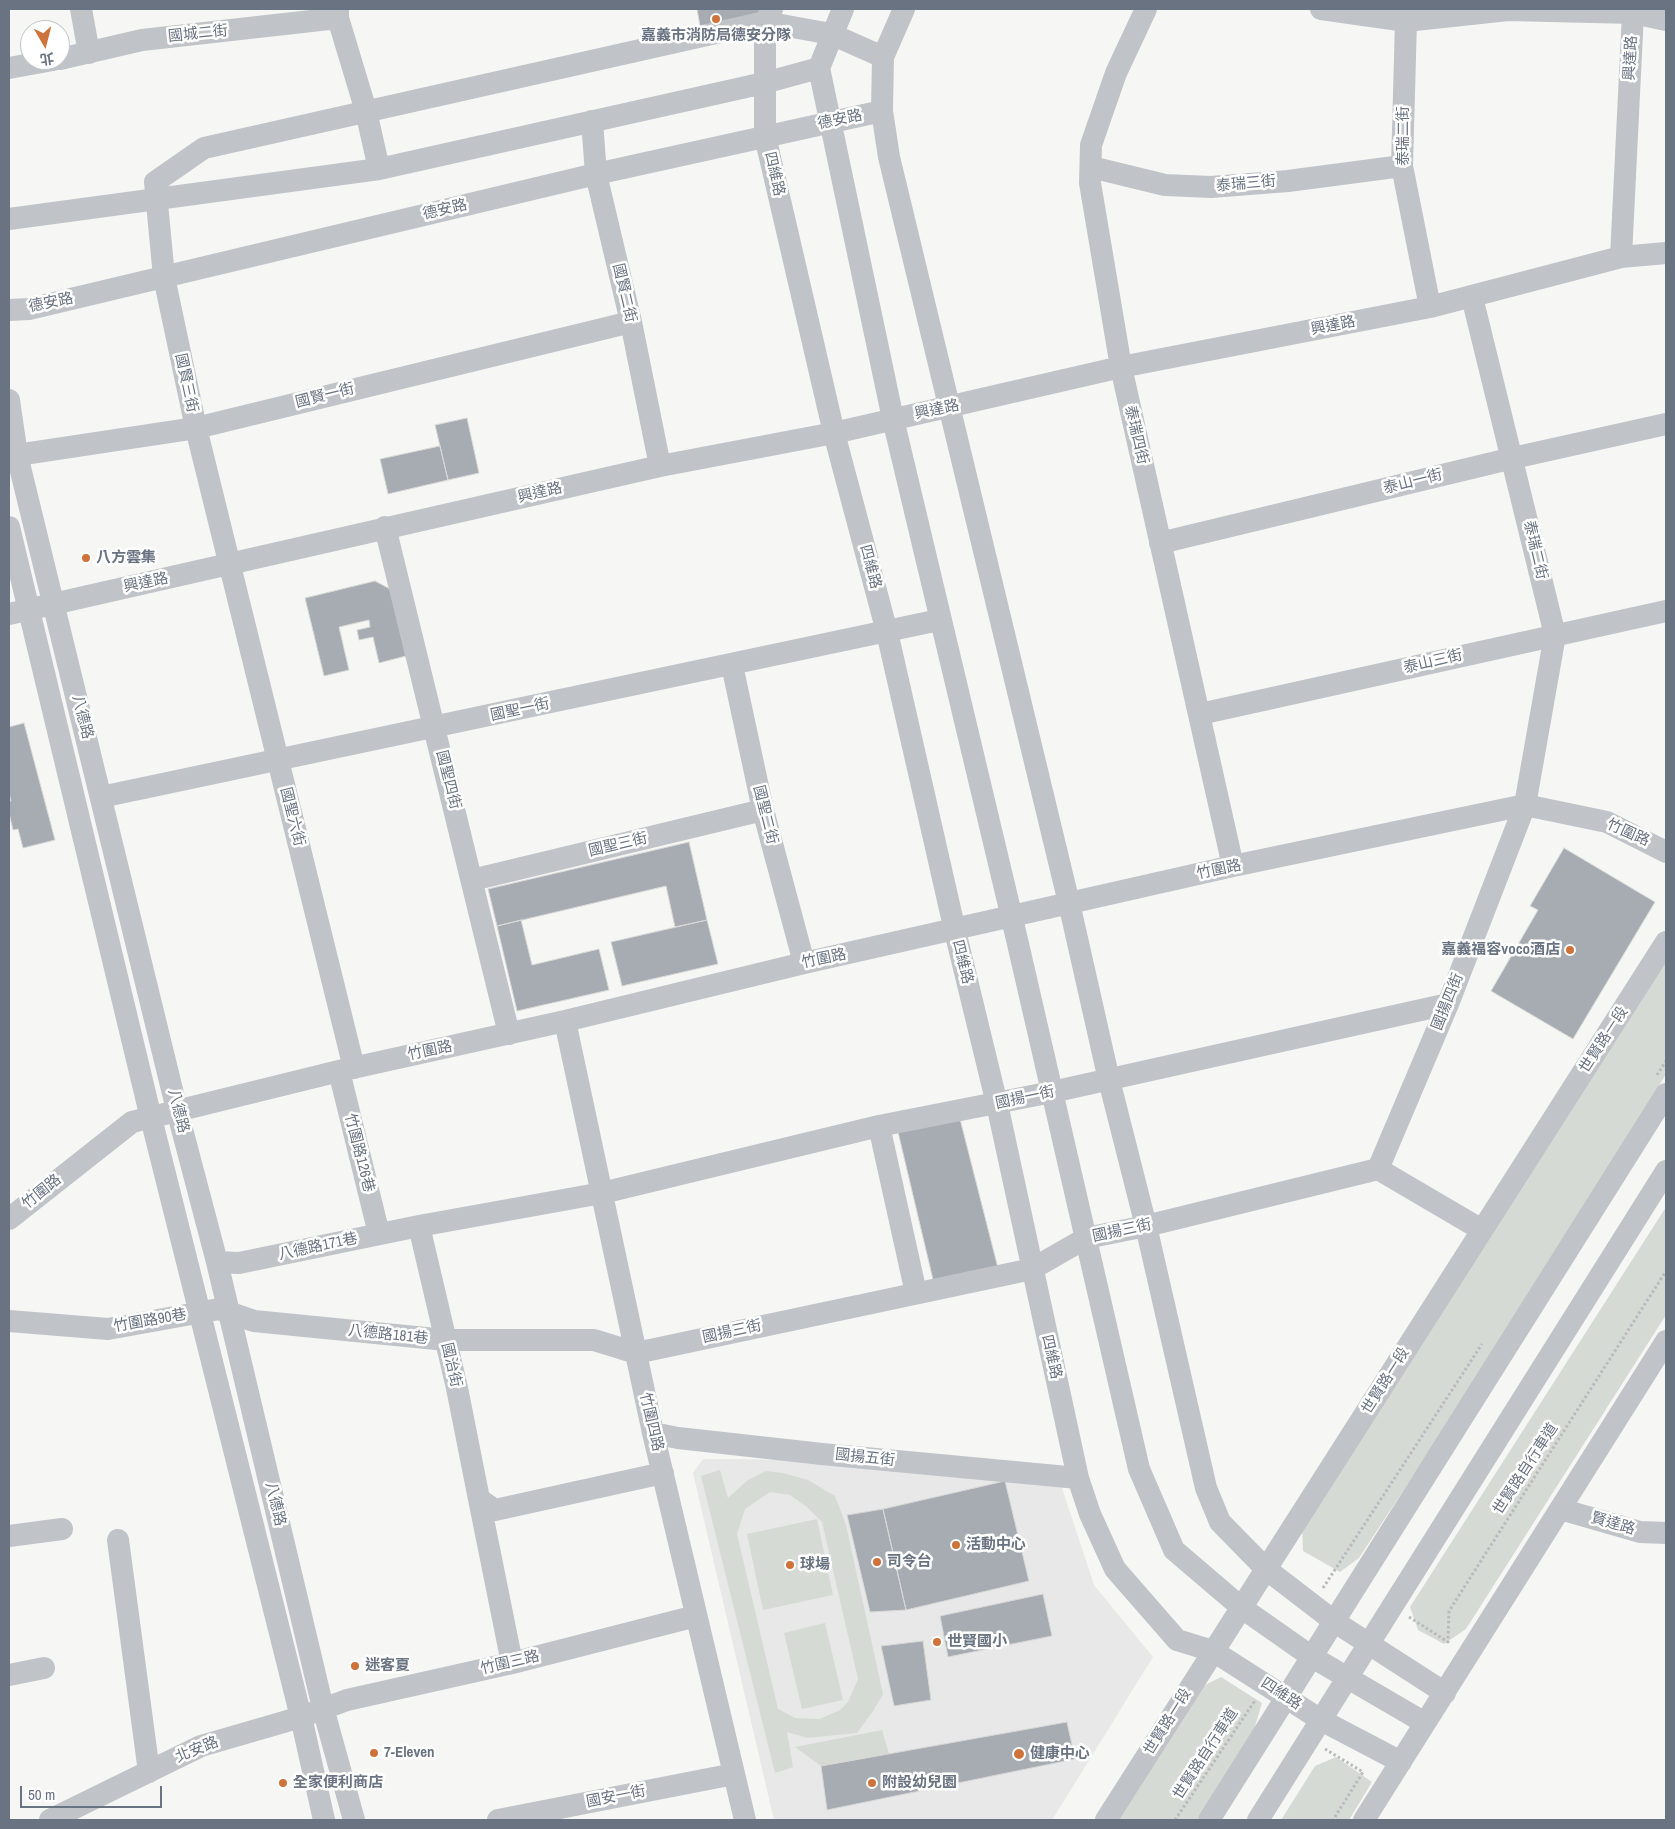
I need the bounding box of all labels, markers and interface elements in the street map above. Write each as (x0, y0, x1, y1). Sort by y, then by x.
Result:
marker: 嘉義市消防局德安分隊 (710, 13, 722, 25)
north arrow (20, 20, 70, 70)
street label: 國城二街 (167, 22, 229, 46)
place label: 嘉義市消防局德安分隊 (641, 27, 791, 45)
street label: 興達路 (1621, 35, 1641, 81)
text: 北 (39, 49, 55, 69)
street label: 泰瑞二街 (1395, 106, 1413, 166)
street label: 德安路 (816, 107, 864, 133)
street label: 四維路 (760, 150, 788, 198)
street label: 泰瑞三街 (1215, 172, 1277, 196)
street label: 德安路 (421, 196, 469, 224)
street label: 國賢二街 (608, 262, 640, 324)
street label: 德安路 (27, 290, 75, 316)
street label: 興達路 (1309, 313, 1357, 339)
street label: 國賢三街 (171, 352, 201, 414)
street label: 國賢一街 (294, 380, 356, 412)
street label: 興達路 (913, 397, 961, 423)
street label: 泰瑞四街 (1120, 404, 1152, 466)
street label: 泰山一街 (1382, 466, 1444, 498)
street label: 興達路 (516, 479, 564, 507)
street label: 泰瑞二街 (1519, 519, 1551, 581)
street label: 四維路 (855, 543, 885, 591)
place label: 八方雲集 (96, 549, 156, 567)
marker: 八方雲集 (80, 552, 92, 564)
street label: 興達路 (122, 570, 170, 596)
street label: 泰山三街 (1402, 646, 1464, 678)
street label: 八德路 (68, 693, 96, 741)
street label: 國聖一街 (489, 695, 551, 725)
street label: 國聖四街 (432, 749, 464, 811)
street label: 國聖二街 (749, 784, 781, 846)
street label: 國聖六街 (276, 786, 308, 848)
street label: 竹圍路 (1604, 816, 1652, 850)
street label: 國聖三街 (587, 829, 649, 861)
street label: 竹圍路 (1195, 857, 1243, 883)
street label: 四維路 (948, 938, 976, 986)
place label: 嘉義福容voco酒店 (1441, 941, 1560, 959)
marker: 嘉義福容voco酒店 (1564, 944, 1576, 956)
street label: 竹圍路 (800, 946, 848, 972)
street label: 國揚四街 (1428, 971, 1468, 1033)
street label: 世賢路一段 (1576, 1004, 1632, 1076)
street label: 竹圍路 (406, 1038, 454, 1064)
street label: 國揚一街 (994, 1083, 1056, 1113)
street label: 八德路 (164, 1087, 192, 1135)
street label: 竹圍路126巷 (341, 1112, 377, 1194)
street label: 竹圍路 (19, 1171, 65, 1213)
street label: 國揚三街 (1091, 1216, 1153, 1246)
street label: 八德路171巷 (277, 1230, 359, 1264)
street label: 竹圍路90巷 (112, 1306, 188, 1336)
street label: 國揚三街 (701, 1317, 763, 1347)
street label: 八德路181巷 (347, 1322, 429, 1348)
street label: 四維路 (1037, 1333, 1065, 1381)
street label: 國治街 (437, 1341, 465, 1389)
street label: 世賢路一段 (1358, 1344, 1414, 1418)
street label: 竹圍四路 (635, 1391, 667, 1453)
street label: 世賢路自行車道 (1490, 1420, 1562, 1518)
street label: 國揚五街 (834, 1446, 896, 1470)
street label: 八德路 (261, 1480, 289, 1528)
street label: 賢達路 (1589, 1509, 1637, 1539)
place label: 活動中心 (966, 1536, 1026, 1554)
marker: 活動中心 (950, 1539, 962, 1551)
place label: 司令台 (887, 1553, 932, 1571)
place label: 球場 (800, 1556, 830, 1574)
marker: 司令台 (871, 1556, 883, 1568)
marker: 球場 (784, 1559, 796, 1571)
place label: 世賢國小 (947, 1633, 1007, 1651)
marker: 世賢國小 (931, 1636, 943, 1648)
street label: 竹圍三路 (479, 1647, 541, 1679)
place label: 迷客夏 (365, 1657, 410, 1675)
marker: 迷客夏 (349, 1660, 361, 1672)
street label: 四維路 (1257, 1674, 1305, 1714)
street label: 世賢路一段 (1140, 1685, 1196, 1759)
street label: 世賢路自行車道 (1170, 1705, 1242, 1803)
street label: 北安路 (173, 1733, 221, 1767)
place label: 7-Eleven (384, 1744, 435, 1762)
place label: 健康中心 (1030, 1745, 1090, 1763)
marker: 7-Eleven (368, 1747, 380, 1759)
marker: 健康中心 (1012, 1747, 1026, 1761)
place label: 全家便利商店 (293, 1774, 383, 1792)
place label: 附設幼兒園 (882, 1774, 957, 1792)
scale bar (22, 1776, 165, 1808)
marker: 全家便利商店 (277, 1777, 289, 1789)
marker: 附設幼兒園 (866, 1777, 878, 1789)
street label: 國安一街 (585, 1782, 647, 1812)
text: 50 m (28, 1784, 55, 1805)

